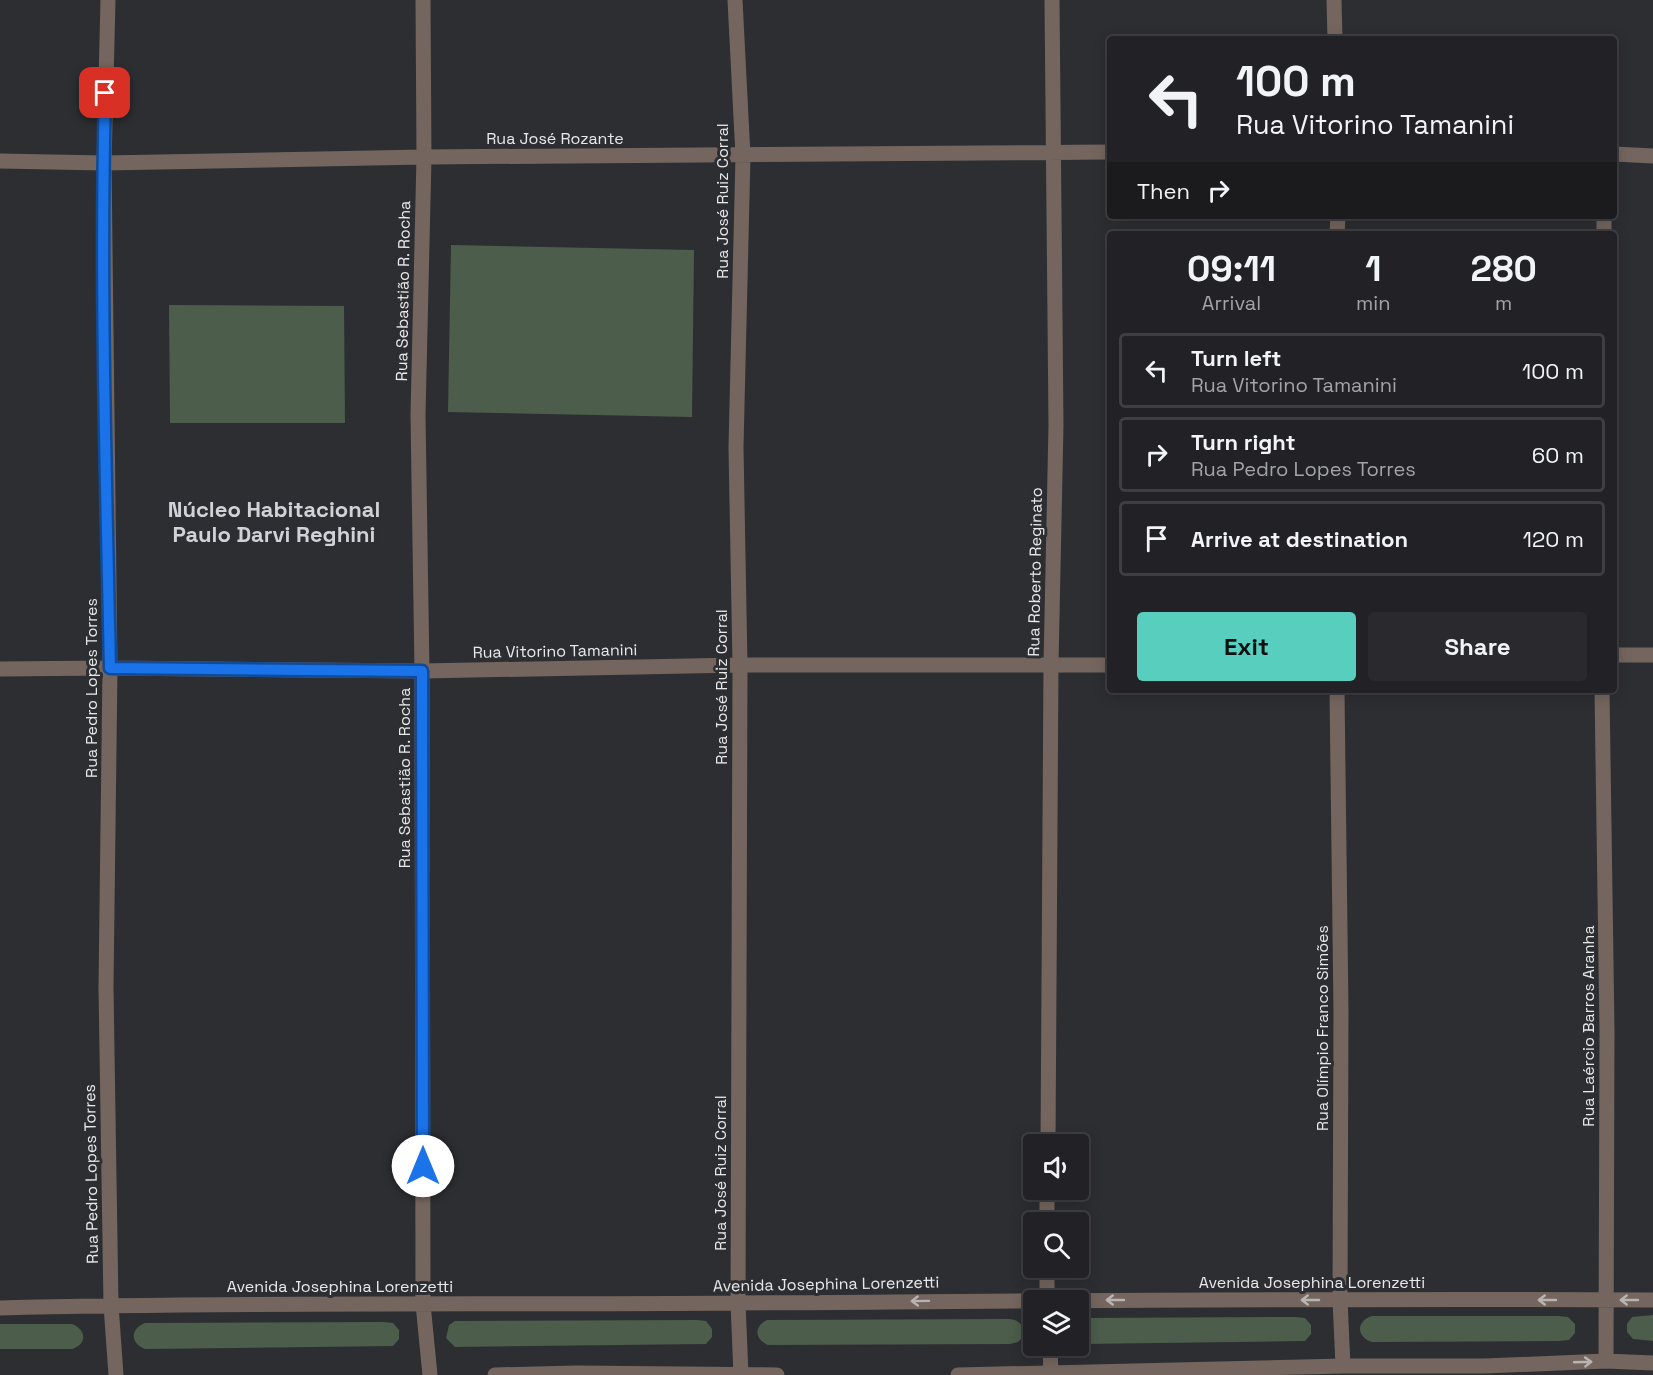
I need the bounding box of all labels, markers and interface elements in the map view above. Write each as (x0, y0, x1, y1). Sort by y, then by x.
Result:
text: 100 m (1236, 55, 1356, 108)
icon: left (1137, 60, 1215, 138)
pin (79, 67, 130, 118)
icon: arrive (88, 76, 121, 109)
text: Rua Vitorino Tamanini (1236, 107, 1514, 142)
street label: Rua José Ruiz Corral (712, 123, 733, 279)
street label: Rua José Rozante (486, 128, 624, 149)
icon: right (1202, 174, 1235, 207)
text: Then (1137, 177, 1190, 205)
street label: Rua Sebastião R. Rocha (391, 200, 415, 382)
text: 09:11 (1187, 246, 1276, 292)
text: 1 (1365, 246, 1381, 292)
text: 280 (1471, 246, 1537, 292)
text: Arrival (1202, 290, 1261, 316)
text: min (1356, 290, 1390, 316)
text: m (1495, 290, 1512, 316)
text: Turn left (1191, 344, 1281, 372)
icon: left (1140, 354, 1173, 387)
text: 100 m (1522, 357, 1584, 385)
text: Rua Vitorino Tamanini (1191, 372, 1397, 398)
text: Turn right (1191, 428, 1296, 456)
icon: right (1140, 438, 1173, 471)
text: 60 m (1532, 441, 1584, 469)
text: Rua Pedro Lopes Torres (1191, 456, 1416, 482)
street label: Rua Roberto Reginato (1023, 487, 1047, 657)
district label: Núcleo Habitacional Paulo Darvi Reghini (168, 495, 380, 548)
icon: arrive (1140, 522, 1173, 555)
text: Arrive at destination (1191, 525, 1408, 553)
text: 120 m (1523, 525, 1584, 553)
street label: Rua Pedro Lopes Torres (81, 598, 102, 778)
street label: Rua José Ruiz Corral (711, 609, 732, 765)
button: Exit (1137, 612, 1356, 681)
button: Share (1368, 612, 1587, 681)
street label: Rua Vitorino Tamanini (472, 639, 638, 663)
street label: Rua Sebastião R. Rocha (394, 688, 415, 868)
street label: Rua Olímpio Franco Simões (1312, 925, 1333, 1131)
street label: Rua Laércio Barros Aranha (1578, 925, 1599, 1127)
street label: Rua Pedro Lopes Torres (79, 1084, 103, 1264)
street label: Rua José Ruiz Corral (710, 1095, 731, 1251)
position arrow (391, 1134, 455, 1198)
map controls (1023, 1134, 1089, 1356)
button: sound (1023, 1134, 1089, 1200)
button: search (1023, 1212, 1089, 1278)
street label: Avenida Josephina Lorenzetti (713, 1272, 939, 1296)
street label: Avenida Josephina Lorenzetti (1199, 1272, 1425, 1293)
street label: Avenida Josephina Lorenzetti (227, 1276, 453, 1297)
button: layers (1023, 1290, 1089, 1356)
one-way arrow (1106, 1294, 1126, 1306)
one-way arrow (1301, 1294, 1321, 1306)
one-way arrow (1538, 1294, 1558, 1306)
one-way arrow (1620, 1294, 1640, 1306)
one-way arrow (911, 1295, 931, 1307)
one-way arrow (1572, 1356, 1592, 1367)

